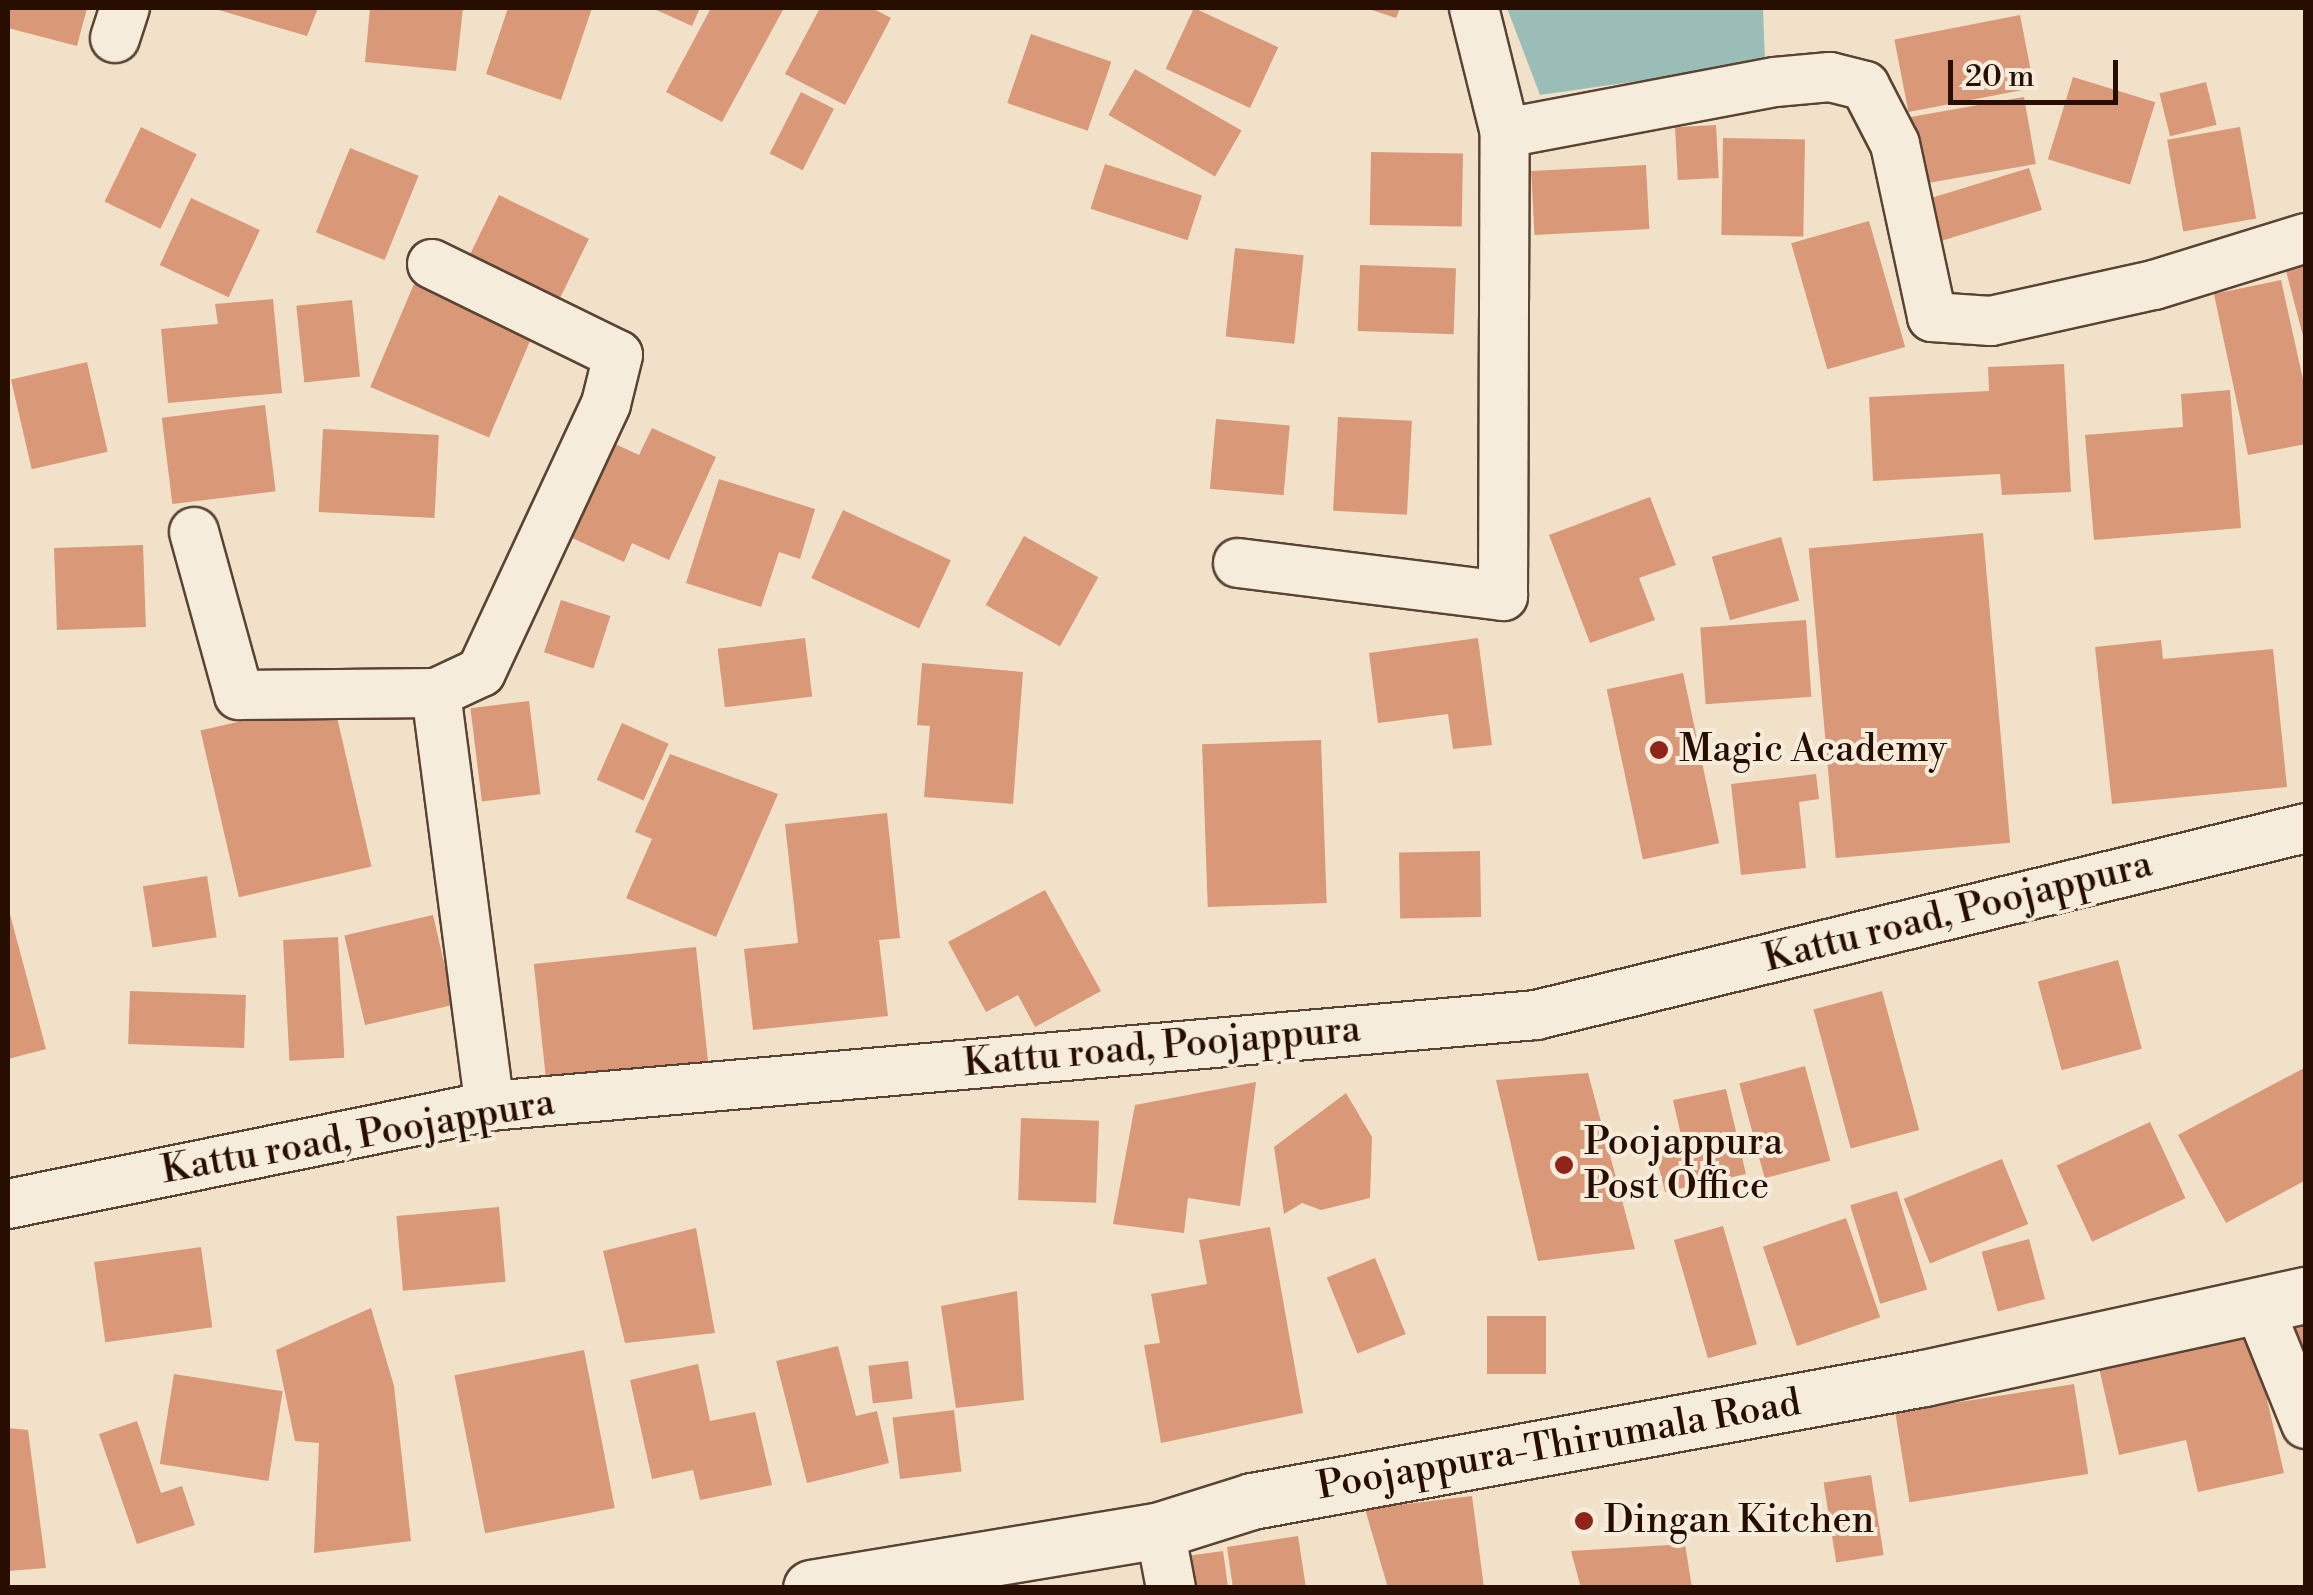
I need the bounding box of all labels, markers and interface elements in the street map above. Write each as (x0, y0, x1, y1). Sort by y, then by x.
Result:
scale bar (1953, 40, 2123, 102)
text: 20 m (1965, 58, 2034, 96)
place label: Magic Academy (1679, 727, 1947, 773)
marker: Magic Academy (1648, 739, 1670, 761)
street label: Kattu road, Poojappura (1759, 842, 2157, 982)
street label: Kattu road, Poojappura (961, 1007, 1363, 1087)
street label: Kattu road, Poojappura (158, 1080, 558, 1194)
place label: Poojappura Post Office (1584, 1120, 1783, 1210)
marker: Poojappura Post Office (1553, 1154, 1575, 1176)
street label: Poojappura-Thirumala Road (1314, 1380, 1804, 1510)
place label: Dingan Kitchen (1604, 1498, 1874, 1544)
marker: Dingan Kitchen (1573, 1510, 1595, 1532)

